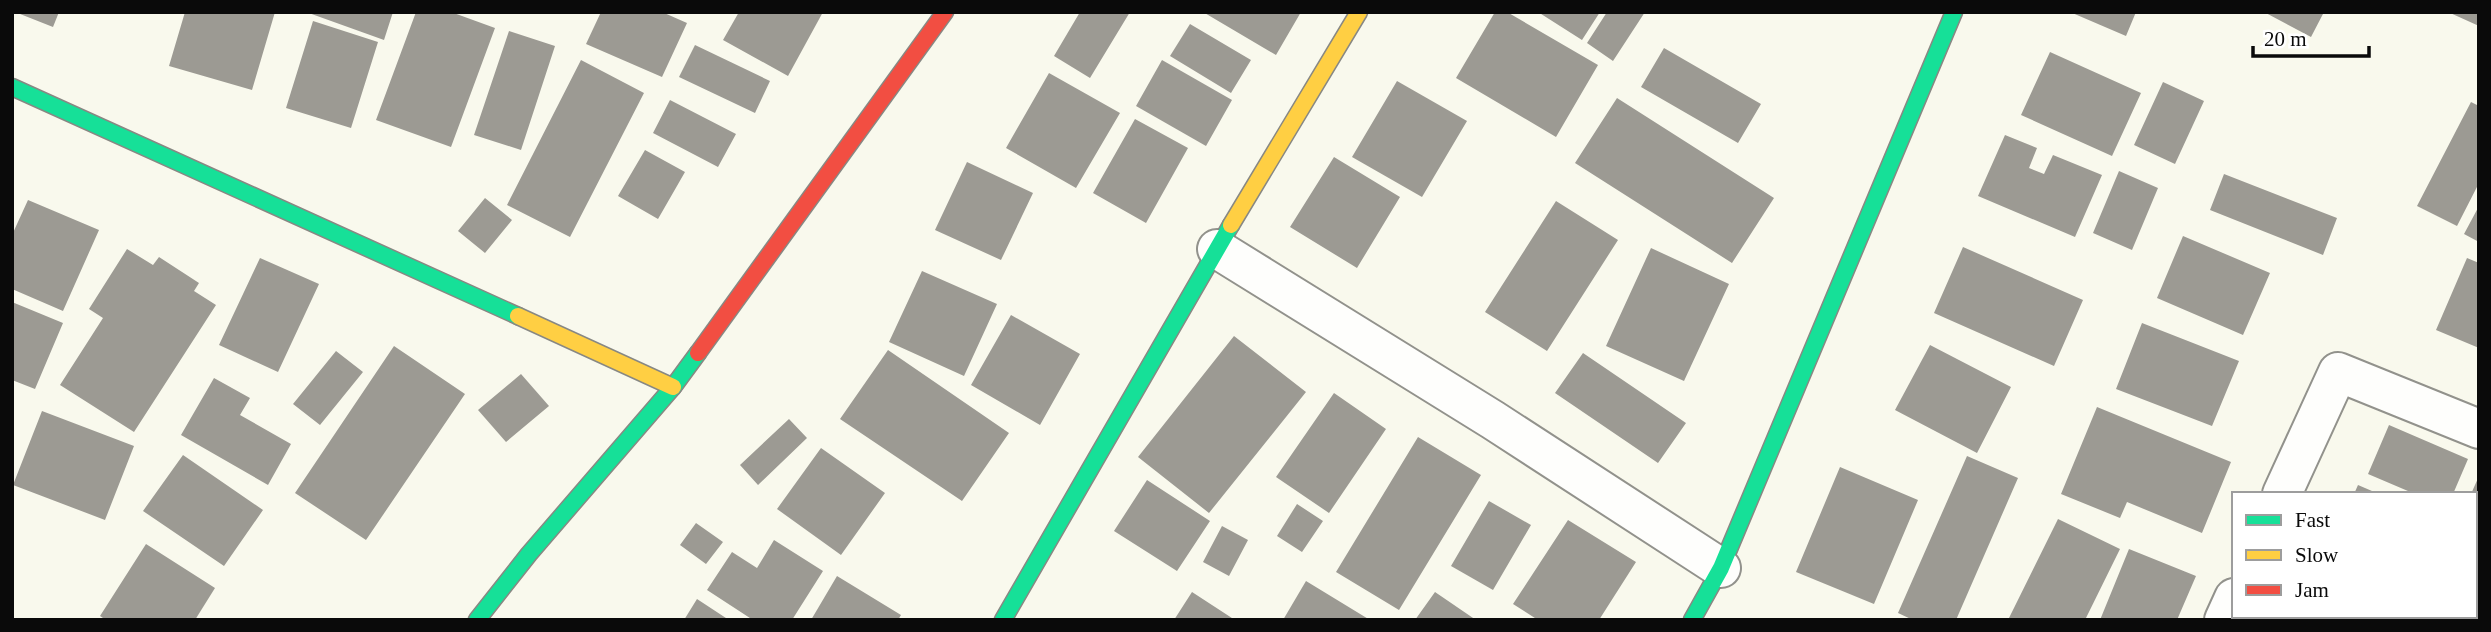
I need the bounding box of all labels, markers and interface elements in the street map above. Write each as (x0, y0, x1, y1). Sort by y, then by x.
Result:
scale bar (2253, 14, 2368, 58)
text: 20 m (2264, 27, 2307, 51)
legend (2232, 492, 2477, 618)
text: Fast (2295, 508, 2330, 532)
text: Slow (2295, 543, 2339, 567)
text: Jam (2295, 578, 2329, 602)

